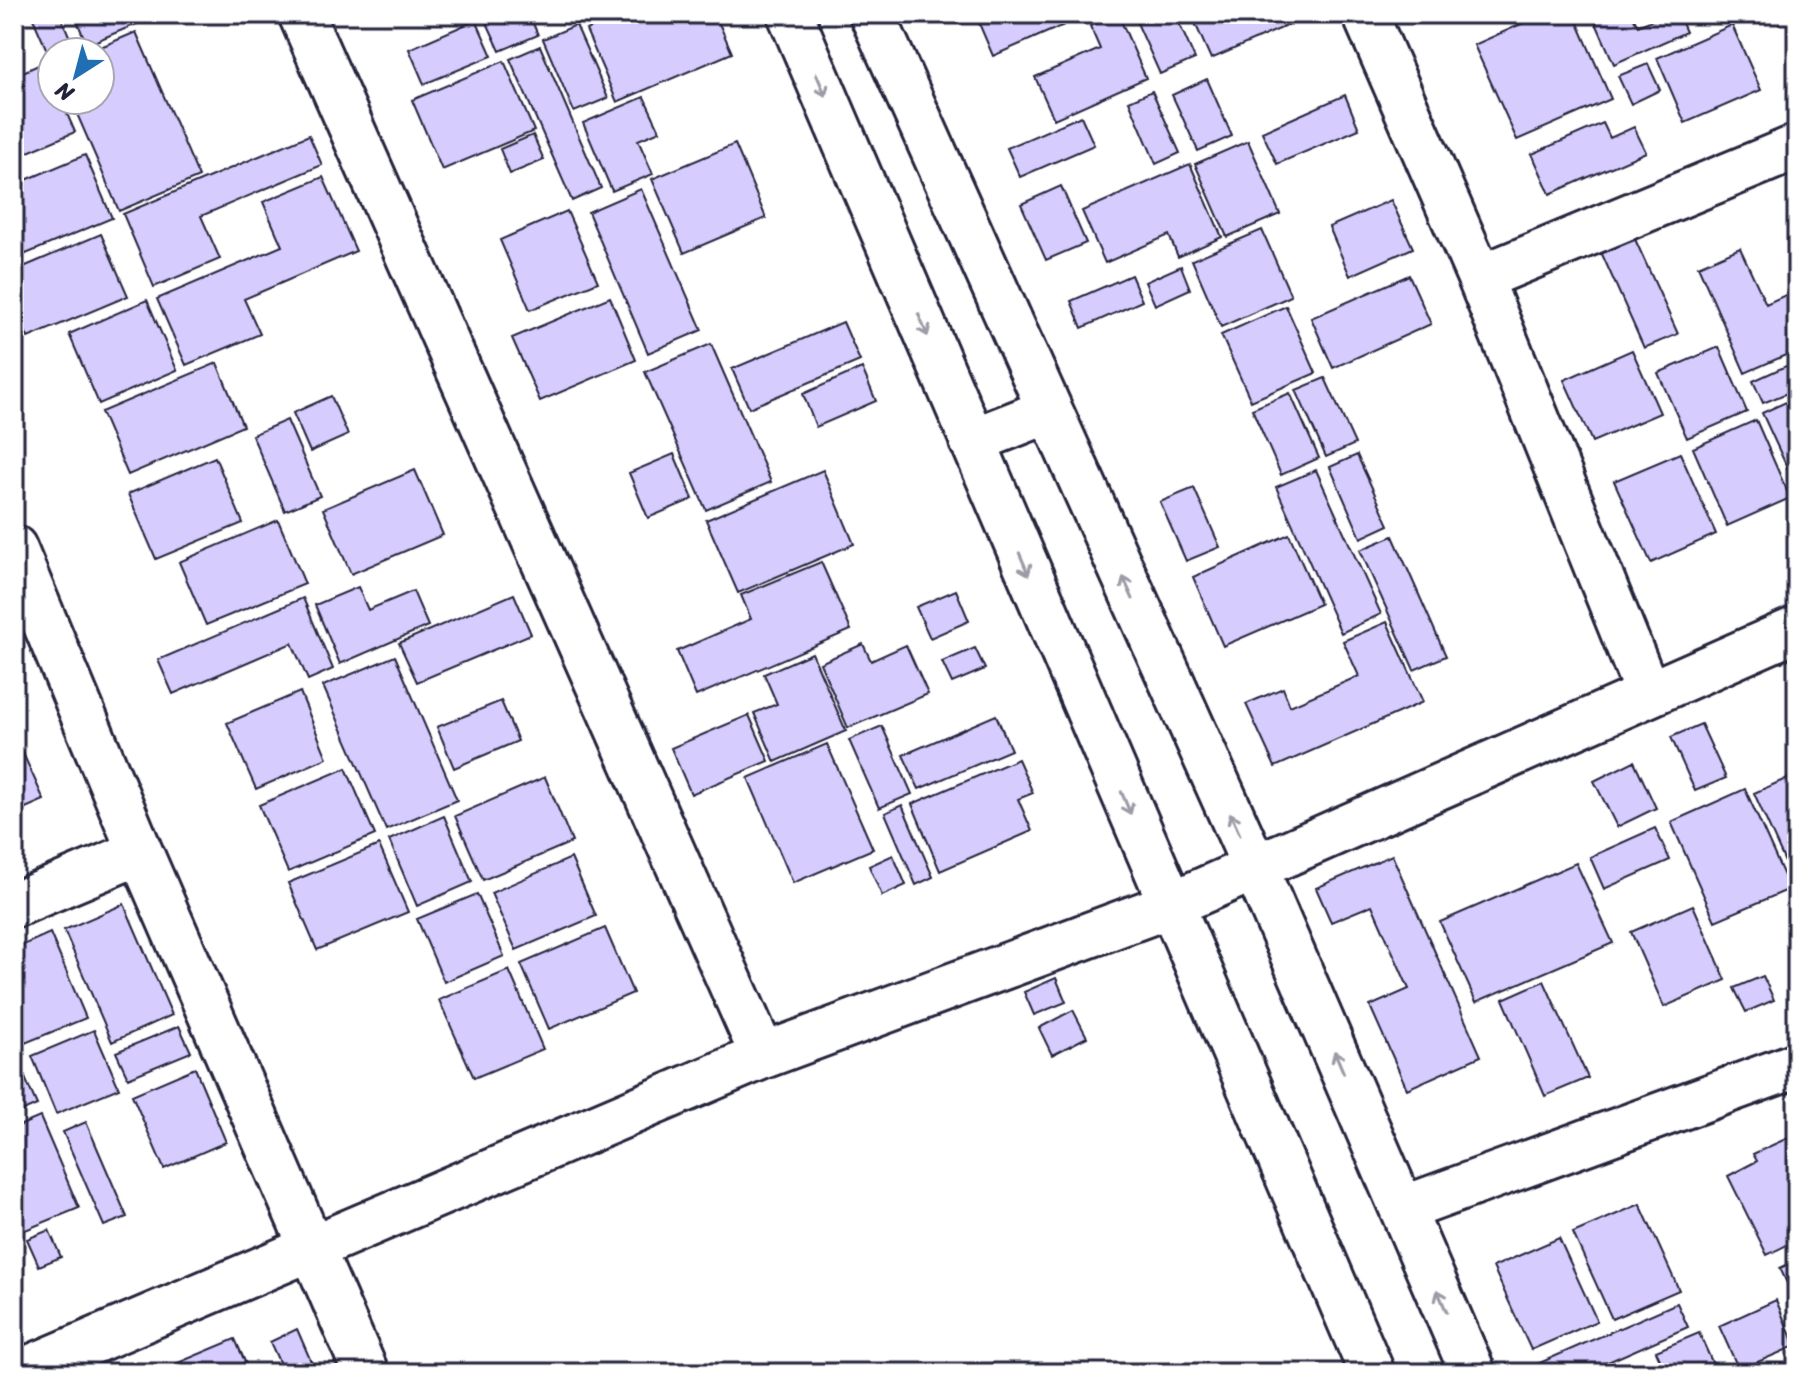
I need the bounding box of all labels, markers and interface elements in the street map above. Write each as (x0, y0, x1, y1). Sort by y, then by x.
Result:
north arrow (36, 36, 116, 116)
text: N (46, 71, 83, 113)
one-way arrow (815, 72, 830, 97)
one-way arrow (916, 312, 931, 337)
one-way arrow (1018, 551, 1033, 576)
one-way arrow (1119, 576, 1134, 600)
one-way arrow (1120, 790, 1135, 815)
one-way arrow (1227, 812, 1242, 837)
one-way arrow (1331, 1051, 1346, 1075)
one-way arrow (1434, 1289, 1449, 1314)

